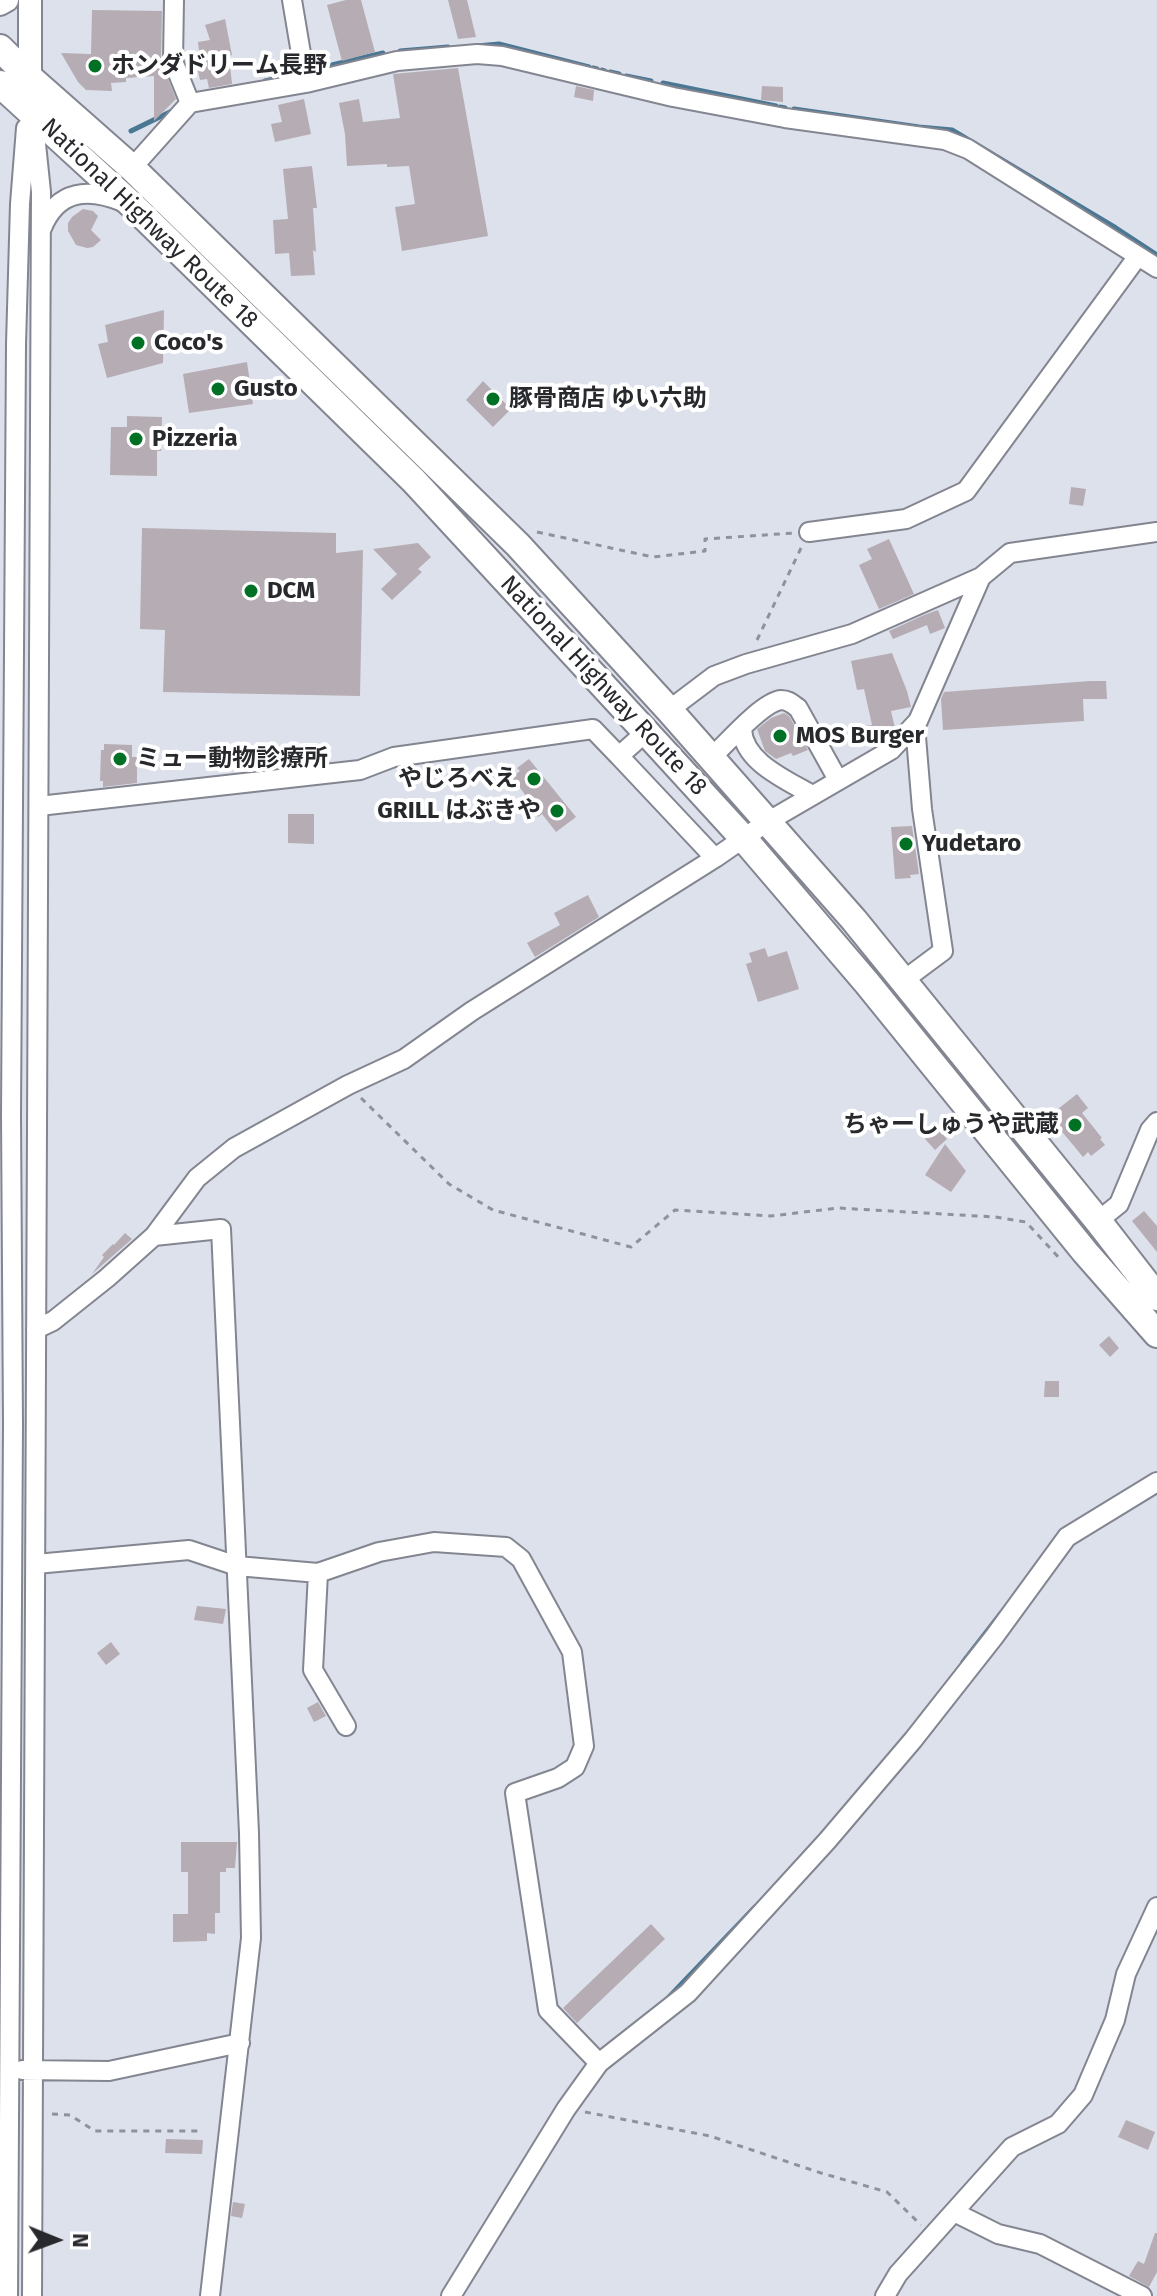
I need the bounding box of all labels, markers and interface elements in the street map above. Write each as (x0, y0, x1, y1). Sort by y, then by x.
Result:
place label: ホンダドリーム長野 (111, 52, 327, 80)
marker: ホンダドリーム長野 (86, 57, 104, 75)
street label: National Highway Route 18 (35, 113, 263, 335)
place label: Coco's (154, 329, 223, 357)
marker: Coco's (129, 334, 147, 352)
place label: Gusto (234, 375, 298, 403)
marker: Gusto (209, 380, 227, 398)
place label: 豚骨商店 ゆい六助 (509, 385, 707, 413)
marker: 豚骨商店 ゆい六助 (484, 390, 502, 408)
place label: Pizzeria (152, 425, 238, 453)
marker: Pizzeria (127, 430, 145, 448)
street label: National Highway Route 18 (494, 570, 712, 802)
place label: DCM (267, 577, 315, 605)
marker: DCM (242, 582, 260, 600)
place label: MOS Burger (796, 722, 924, 750)
marker: MOS Burger (771, 727, 789, 745)
place label: ミュー動物診療所 (136, 745, 328, 773)
marker: ミュー動物診療所 (111, 750, 129, 768)
place label: やじろべえ (398, 765, 518, 793)
marker: やじろべえ (525, 770, 543, 788)
place label: GRILL はぶきや (377, 797, 541, 825)
marker: GRILL はぶきや (548, 802, 566, 820)
place label: Yudetaro (922, 830, 1021, 858)
marker: Yudetaro (897, 835, 915, 853)
place label: ちゃーしゅうや武蔵 (843, 1111, 1059, 1139)
marker: ちゃーしゅうや武蔵 (1066, 1116, 1084, 1134)
north arrow (16, 2200, 96, 2280)
text: N (67, 2233, 94, 2248)

